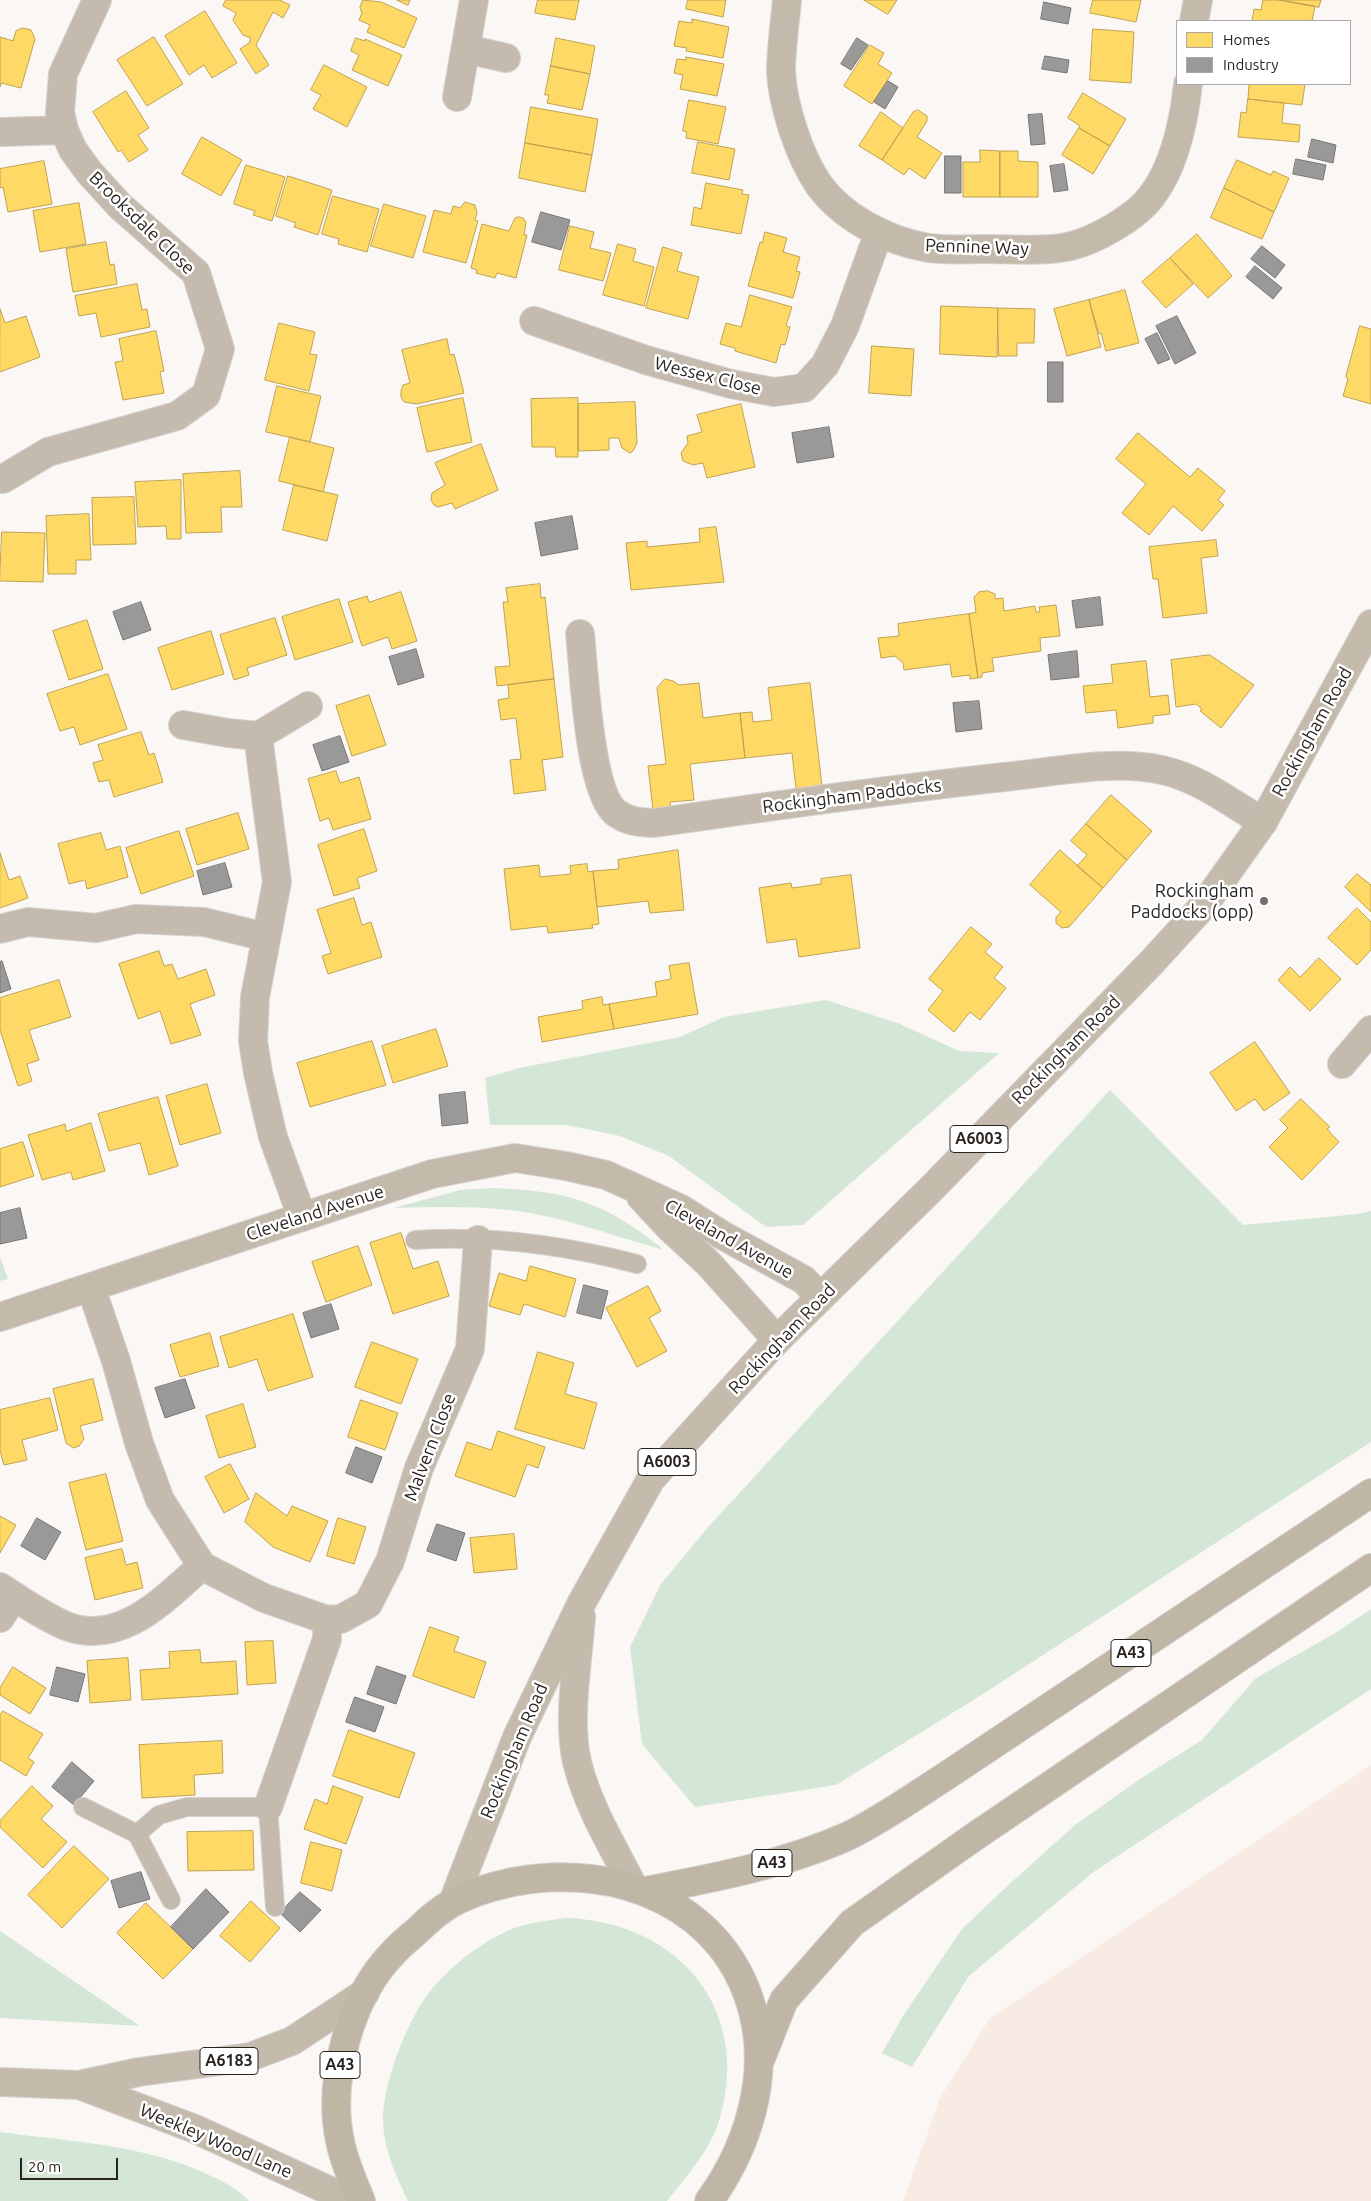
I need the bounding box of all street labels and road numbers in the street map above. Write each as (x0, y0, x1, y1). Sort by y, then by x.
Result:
street label: Brooksdale Close (85, 167, 199, 279)
street label: Pennine Way (925, 234, 1029, 260)
street label: Wessex Close (652, 352, 764, 400)
street label: Rockingham Road (1267, 663, 1357, 801)
street label: Rockingham Paddocks (761, 774, 943, 818)
street label: Rockingham Road (1007, 991, 1125, 1109)
road number: A6003 (950, 1126, 1008, 1152)
street label: Cleveland Avenue (243, 1180, 387, 1246)
street label: Cleveland Avenue (661, 1195, 797, 1283)
street label: Rockingham Road (724, 1279, 840, 1399)
street label: Malvern Close (400, 1390, 460, 1504)
road number: A6003 (638, 1448, 696, 1475)
road number: A43 (1111, 1640, 1151, 1666)
street label: Rockingham Road (476, 1680, 552, 1822)
road number: A43 (752, 1850, 792, 1876)
road number: A6183 (200, 2048, 258, 2074)
road number: A43 (320, 2052, 360, 2078)
street label: Weekley Wood Lane (137, 2099, 295, 2183)

